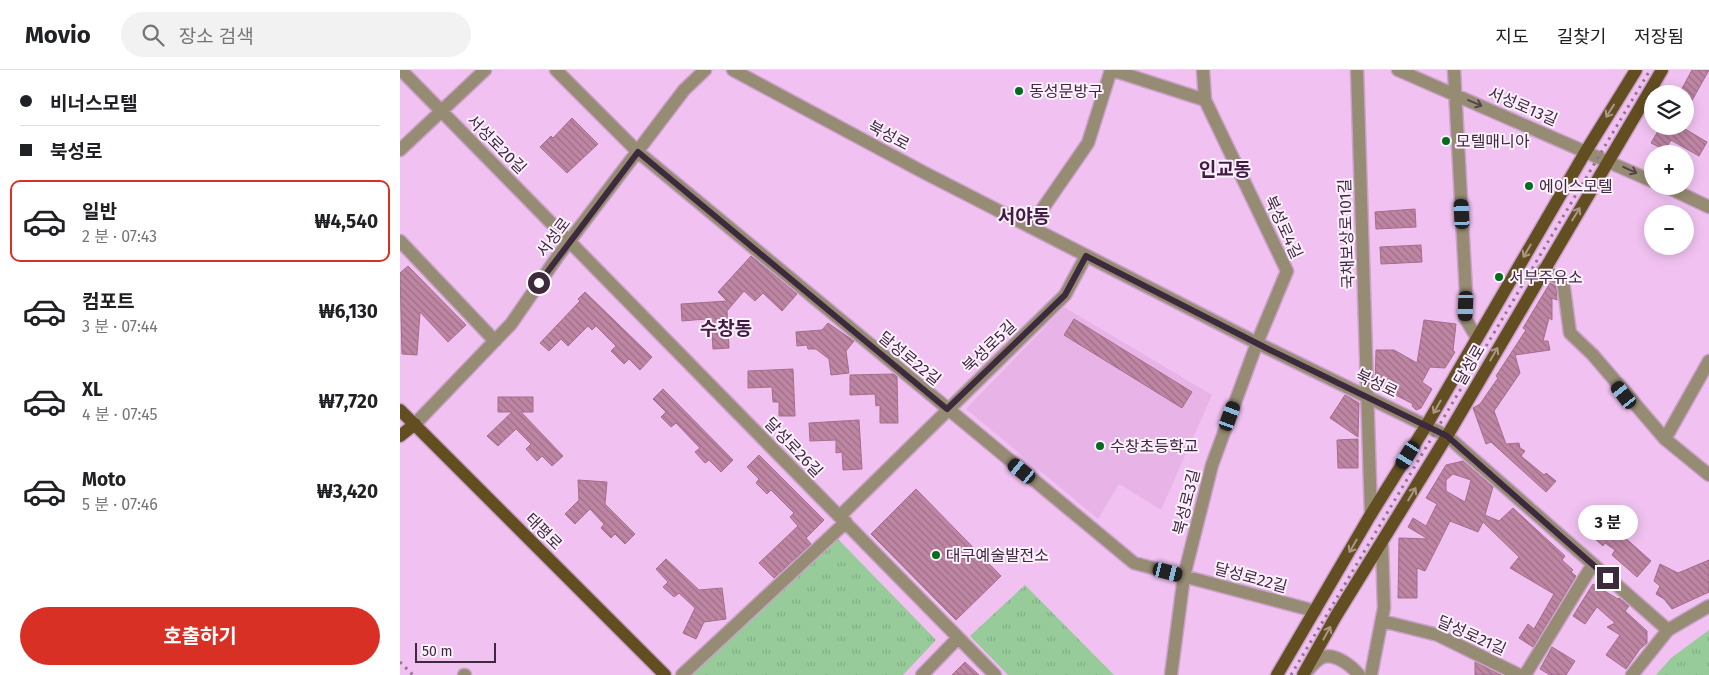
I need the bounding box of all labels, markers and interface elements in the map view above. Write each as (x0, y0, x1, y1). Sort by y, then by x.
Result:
search box (121, 12, 471, 57)
text: Movio (25, 21, 91, 49)
icon: search (139, 21, 167, 49)
text: 장소 검색 (179, 25, 254, 48)
text: 지도 (1496, 26, 1529, 48)
text: 길찾기 (1557, 26, 1606, 48)
text: 저장됨 (1634, 26, 1684, 48)
place label: 동성문방구 (1029, 82, 1103, 101)
street label: 서성로13길 (1485, 83, 1560, 130)
marker: 동성문방구 (1013, 85, 1025, 97)
map controls (1644, 85, 1694, 255)
button: layers (1644, 85, 1694, 135)
text: 비너스모텔 (50, 92, 137, 115)
one-way arrow (1467, 98, 1482, 108)
one-way arrow (1604, 104, 1614, 118)
street label: 서성로20길 (463, 111, 530, 178)
street label: 북성로 (865, 117, 913, 154)
place label: 모텔매니아 (1456, 132, 1530, 151)
marker: 모텔매니아 (1440, 135, 1452, 147)
text: 북성로 (50, 140, 102, 163)
button: + (1644, 145, 1694, 195)
district label: 인교동 (1199, 158, 1251, 181)
one-way arrow (1622, 166, 1637, 176)
place label: 에이스모텔 (1539, 177, 1613, 196)
street label: 국채보상로101길 (1335, 178, 1358, 290)
marker: 에이스모텔 (1523, 180, 1535, 192)
street label: 북성로4길 (1261, 193, 1306, 262)
icon: car (22, 199, 67, 244)
car (1453, 199, 1470, 229)
text: 일반 (82, 200, 117, 223)
district label: 서야동 (998, 205, 1050, 228)
button: − (1644, 205, 1694, 255)
one-way arrow (1571, 206, 1581, 221)
text: ₩4,540 (314, 210, 378, 233)
street label: 서성로 (533, 214, 574, 261)
text: 2 분 · 07:43 (82, 227, 157, 246)
one-way arrow (1522, 244, 1532, 258)
place label: 서부주유소 (1509, 268, 1583, 287)
marker: 서부주유소 (1493, 271, 1505, 283)
route start (528, 272, 550, 294)
icon: car (22, 289, 67, 334)
text: 컴포트 (82, 290, 134, 313)
car (1457, 291, 1474, 321)
text: ₩6,130 (319, 300, 378, 323)
street label: 북성로5길 (959, 316, 1020, 376)
text: 3 분 · 07:44 (82, 317, 158, 336)
district label: 수창동 (700, 317, 752, 340)
street label: 달성로22길 (875, 327, 945, 389)
street label: 달성로 (1450, 341, 1489, 389)
one-way arrow (1490, 347, 1499, 362)
street label: 북성로 (1353, 365, 1401, 402)
text: XL (82, 378, 103, 401)
icon: car (22, 379, 67, 424)
car (1608, 379, 1639, 411)
text: ₩7,720 (319, 390, 378, 413)
car (1217, 399, 1242, 433)
one-way arrow (1432, 399, 1441, 414)
text: 4 분 · 07:45 (82, 405, 158, 424)
street label: 달성로26길 (761, 414, 827, 481)
place label: 수창초등학교 (1110, 437, 1198, 456)
car (1393, 438, 1422, 472)
marker: 수창초등학교 (1094, 440, 1106, 452)
car (1005, 456, 1038, 486)
street label: 북성로3길 (1169, 467, 1204, 537)
text: Moto (82, 468, 126, 491)
icon: car (22, 469, 67, 514)
text: ₩3,420 (317, 480, 378, 503)
one-way arrow (1407, 488, 1417, 502)
text: 5 분 · 07:46 (82, 495, 158, 514)
callout: 3 분 (1578, 506, 1638, 540)
street label: 태평로 (521, 509, 566, 554)
text: 3 분 (1595, 513, 1621, 532)
one-way arrow (1347, 538, 1357, 552)
place label: 대구예술발전소 (946, 546, 1049, 565)
marker: 대구예술발전소 (930, 549, 942, 561)
street label: 달성로22길 (1212, 559, 1289, 596)
car (1151, 561, 1184, 583)
route end (1597, 567, 1619, 589)
button: 호출하기 (20, 607, 380, 665)
street label: 달성로21길 (1434, 612, 1509, 659)
one-way arrow (1322, 626, 1332, 640)
scale bar (415, 640, 496, 663)
text: 50 m (422, 643, 453, 660)

